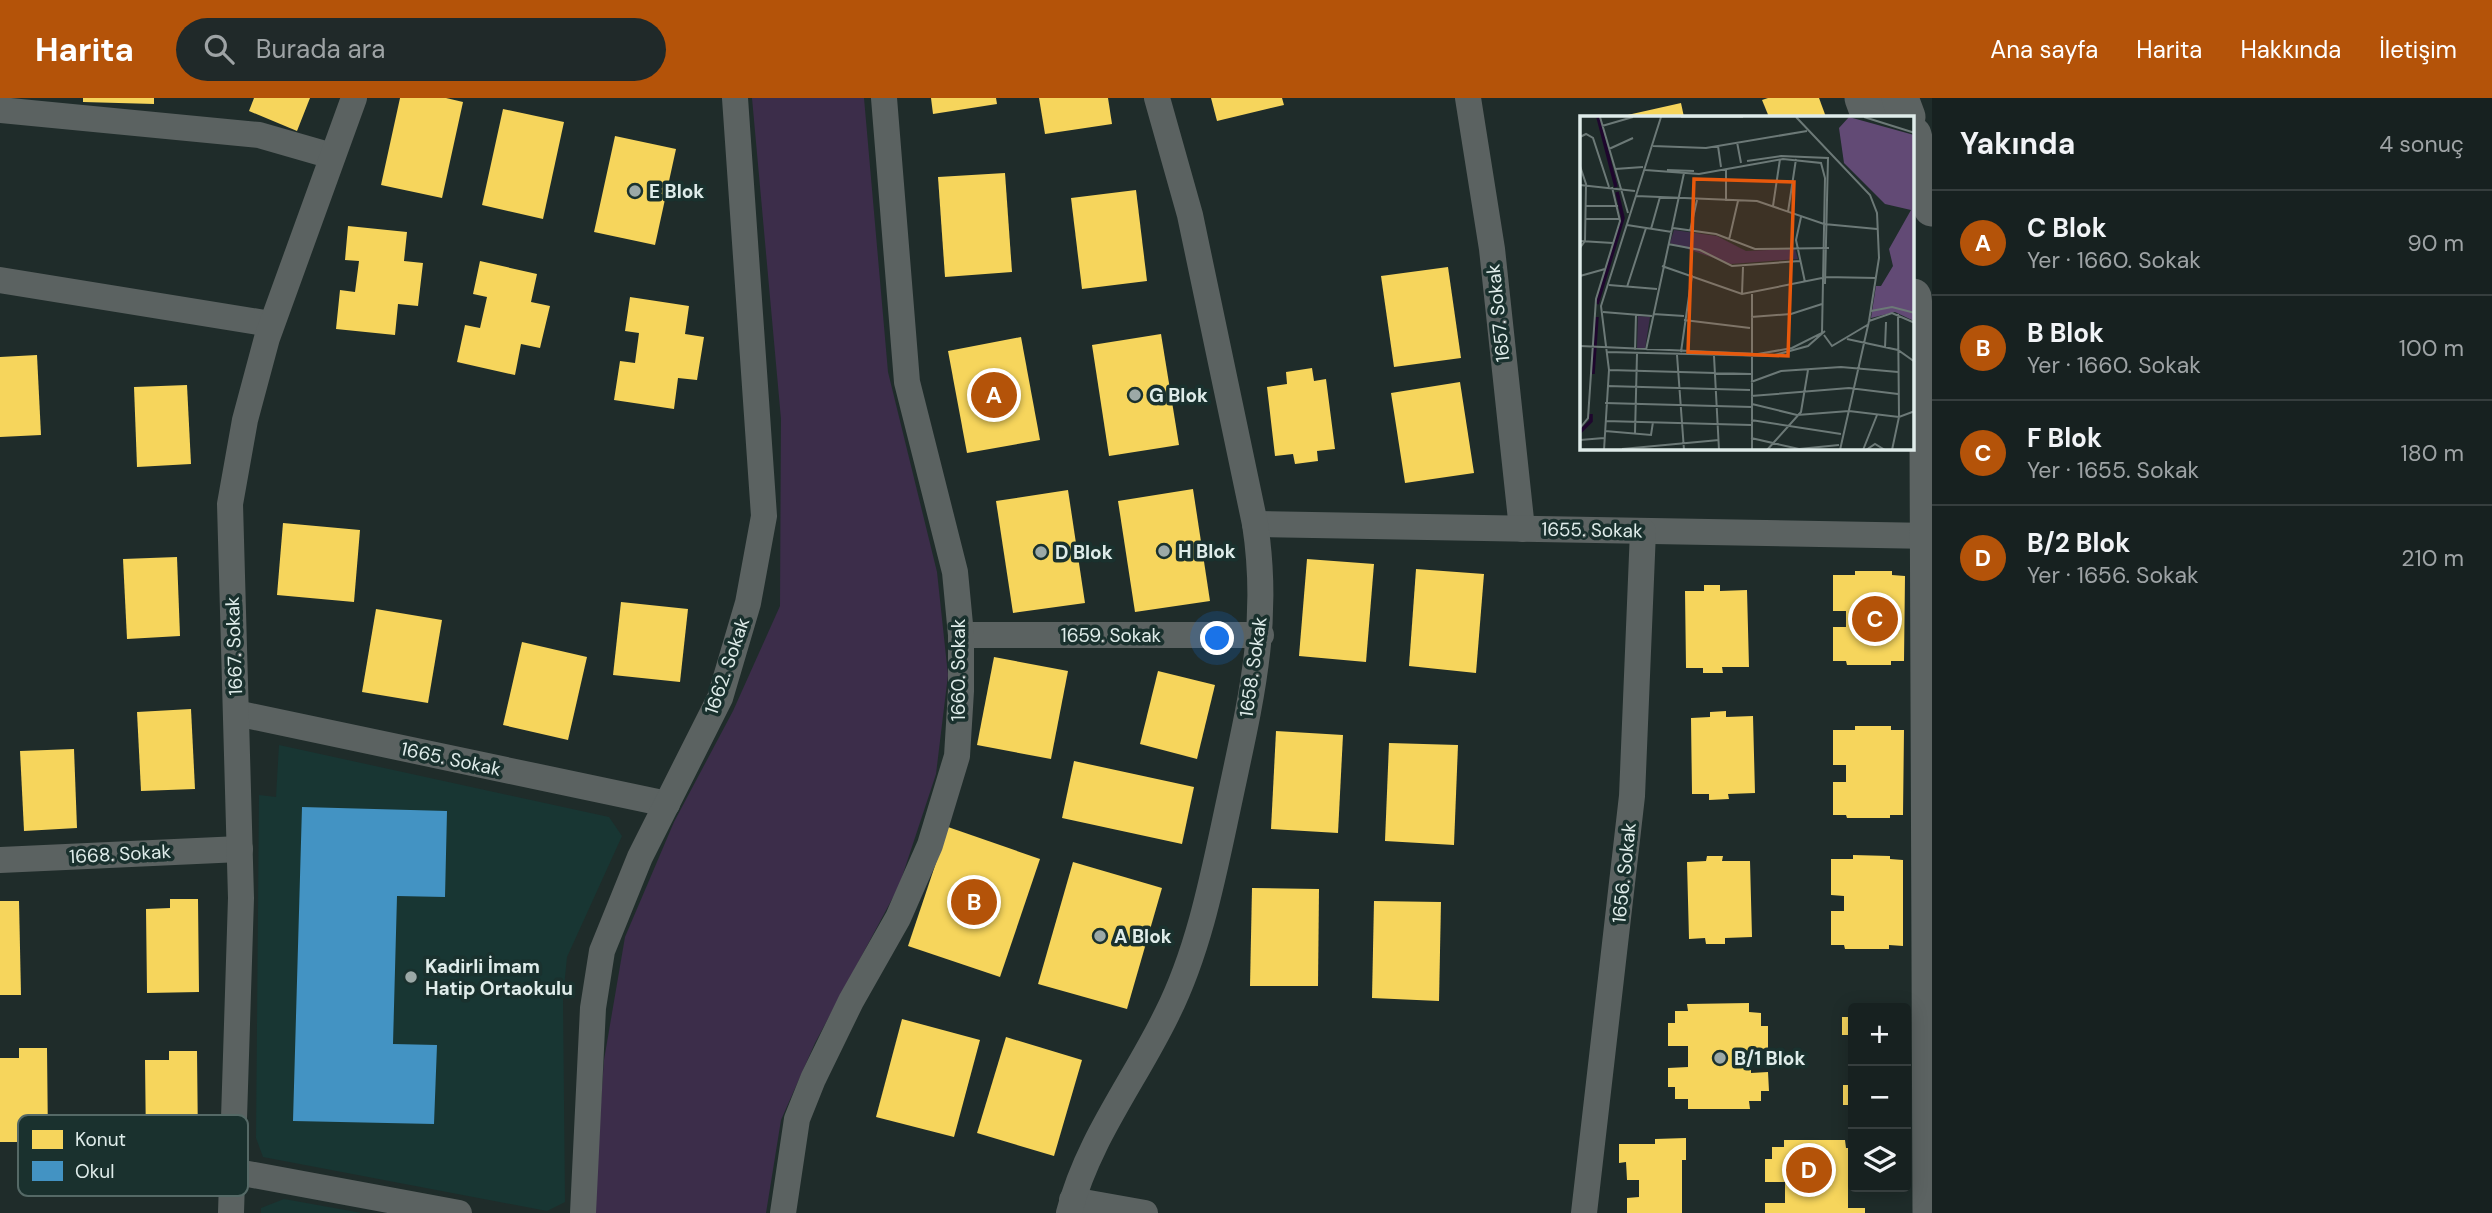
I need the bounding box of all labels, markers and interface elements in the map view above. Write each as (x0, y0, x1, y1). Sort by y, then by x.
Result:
search box (176, 18, 666, 81)
text: Harita (35, 28, 134, 71)
icon: search (200, 30, 238, 68)
text: Burada ara (256, 32, 385, 66)
text: Ana sayfa (1990, 34, 2098, 65)
text: Harita (2136, 34, 2202, 65)
text: Hakkında (2240, 34, 2341, 65)
text: İletişim (2379, 34, 2457, 65)
inset map (1580, 116, 1914, 450)
text: Yakında (1960, 124, 2075, 163)
text: 4 sonuç (2379, 129, 2464, 159)
place label: E Blok (649, 179, 704, 204)
marker: E Blok (627, 183, 643, 199)
text: C Blok (2027, 211, 2107, 245)
text: A (1975, 228, 1991, 258)
text: 90 m (2407, 228, 2464, 258)
text: Yer · 1660. Sokak (2027, 245, 2201, 275)
street label: 1657. Sokak (1480, 262, 1516, 363)
text: B Blok (2027, 316, 2104, 350)
text: B (1976, 333, 1990, 363)
text: 100 m (2399, 333, 2464, 363)
text: Yer · 1660. Sokak (2027, 350, 2201, 380)
pin: A (971, 369, 1017, 421)
place label: G Blok (1149, 383, 1208, 408)
marker: G Blok (1127, 387, 1143, 403)
text: F Blok (2027, 421, 2102, 455)
text: C (1975, 438, 1991, 468)
text: 180 m (2400, 438, 2464, 468)
text: Yer · 1655. Sokak (2027, 455, 2199, 485)
street label: 1655. Sokak (1541, 517, 1643, 543)
text: B/2 Blok (2027, 526, 2130, 560)
place label: H Blok (1178, 539, 1236, 564)
place label: D Blok (1055, 540, 1113, 565)
marker: H Blok (1156, 543, 1172, 559)
text: D (1975, 543, 1991, 573)
text: 210 m (2401, 543, 2464, 573)
marker: D Blok (1033, 544, 1049, 560)
text: Yer · 1656. Sokak (2027, 560, 2199, 590)
pin: C (1852, 593, 1898, 645)
street label: 1667. Sokak (220, 596, 248, 696)
street label: 1662. Sokak (699, 614, 755, 718)
street label: 1658. Sokak (1234, 615, 1272, 719)
street label: 1660. Sokak (946, 618, 971, 721)
your location (1200, 621, 1234, 655)
street label: 1659. Sokak (1061, 623, 1162, 648)
street label: 1665. Sokak (399, 736, 504, 782)
street label: 1656. Sokak (1606, 821, 1642, 924)
street label: 1668. Sokak (68, 839, 172, 869)
pin: B (951, 876, 997, 928)
place label: A Blok (1114, 924, 1172, 949)
marker: A Blok (1092, 928, 1108, 944)
place label: Kadirli İmam Hatip Ortaokulu (425, 954, 573, 1001)
marker: Kadirli İmam Hatip Ortaokulu (403, 969, 419, 985)
map controls (1848, 1003, 1911, 1192)
button: + (1848, 1003, 1911, 1066)
place label: B/1 Blok (1734, 1046, 1805, 1071)
marker: B/1 Blok (1712, 1050, 1728, 1066)
button: − (1848, 1066, 1911, 1129)
legend (18, 1115, 248, 1196)
text: Konut (75, 1127, 126, 1152)
button: layers (1848, 1129, 1911, 1192)
pin: D (1786, 1144, 1832, 1196)
text: Okul (75, 1159, 114, 1184)

